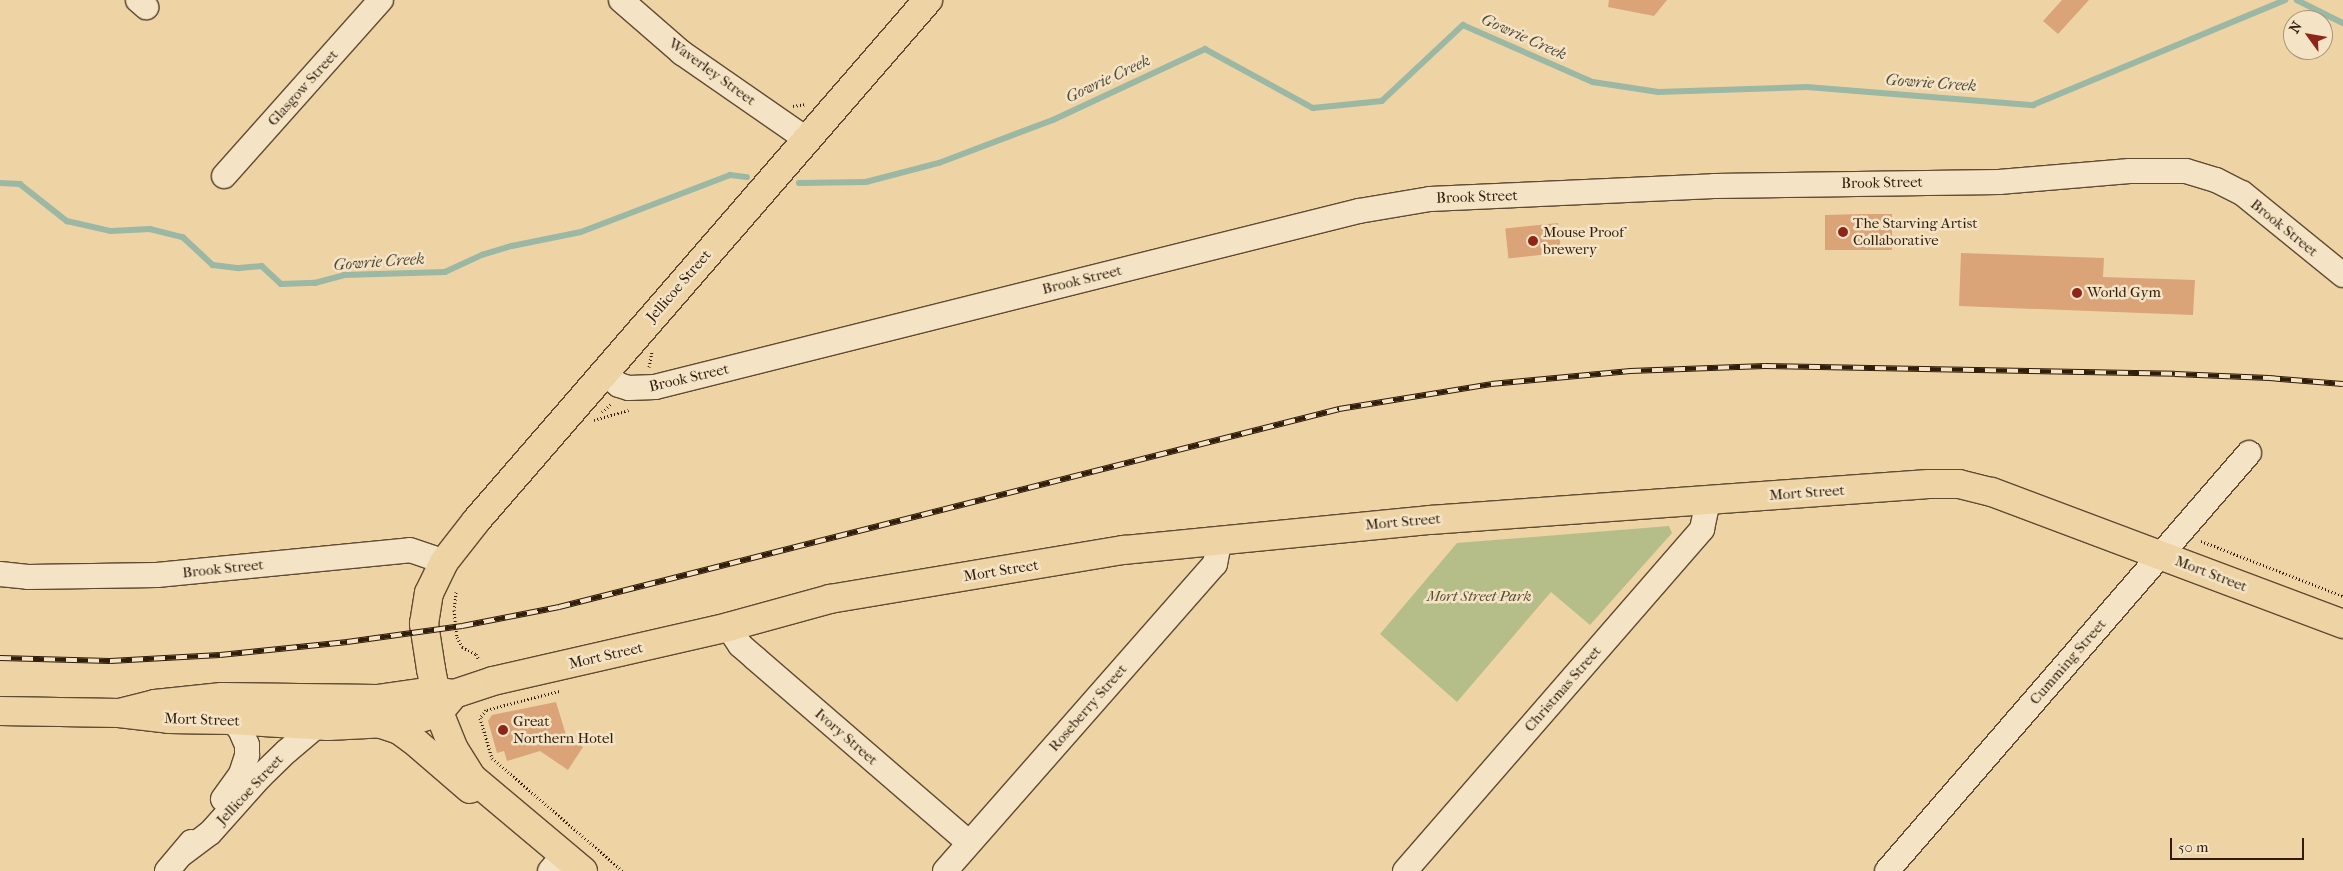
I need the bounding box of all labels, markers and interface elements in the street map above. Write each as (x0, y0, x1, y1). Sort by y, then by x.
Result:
water label: Gowrie Creek (1478, 10, 1570, 64)
north arrow (2283, 10, 2333, 60)
text: N (2286, 18, 2306, 36)
street label: Waverley Street (665, 34, 759, 110)
street label: Glasgow Street (264, 46, 342, 130)
water label: Gowrie Creek (1063, 51, 1153, 107)
water label: Gowrie Creek (1885, 70, 1977, 96)
street label: Brook Street (1841, 173, 1923, 193)
street label: Brook Street (1436, 187, 1518, 207)
street label: Brook Street (2247, 195, 2321, 261)
place label: The Starving Artist Collaborative (1853, 214, 1978, 249)
place label: Mouse Proof brewery (1543, 223, 1624, 258)
marker: The Starving Artist Collaborative (1837, 226, 1849, 238)
marker: Mouse Proof brewery (1527, 235, 1539, 247)
street label: Jellicoe Street (643, 246, 715, 326)
water label: Gowrie Creek (333, 249, 425, 275)
street label: Brook Street (1040, 261, 1124, 299)
place label: World Gym (2087, 284, 2161, 302)
marker: World Gym (2071, 287, 2083, 299)
street label: Brook Street (647, 360, 731, 396)
street label: Mort Street (1769, 481, 1845, 505)
street label: Mort Street (1365, 510, 1441, 534)
street label: Mort Street (2172, 552, 2250, 596)
street label: Brook Street (181, 556, 265, 582)
street label: Mort Street (962, 556, 1040, 586)
park label: Mort Street Park (1427, 588, 1531, 606)
street label: Cumming Street (2026, 616, 2110, 708)
street label: Mort Street (567, 639, 645, 673)
street label: Christmas Street (1521, 642, 1605, 736)
street label: Roseberry Street (1045, 661, 1131, 755)
street label: Ivory Street (811, 705, 881, 769)
street label: Mort Street (164, 710, 240, 730)
place label: Great Northern Hotel (513, 712, 614, 747)
marker: Great Northern Hotel (497, 724, 509, 736)
street label: Jellicoe Street (213, 751, 287, 829)
scale bar (2173, 828, 2307, 860)
text: 50 m (2178, 838, 2208, 856)

